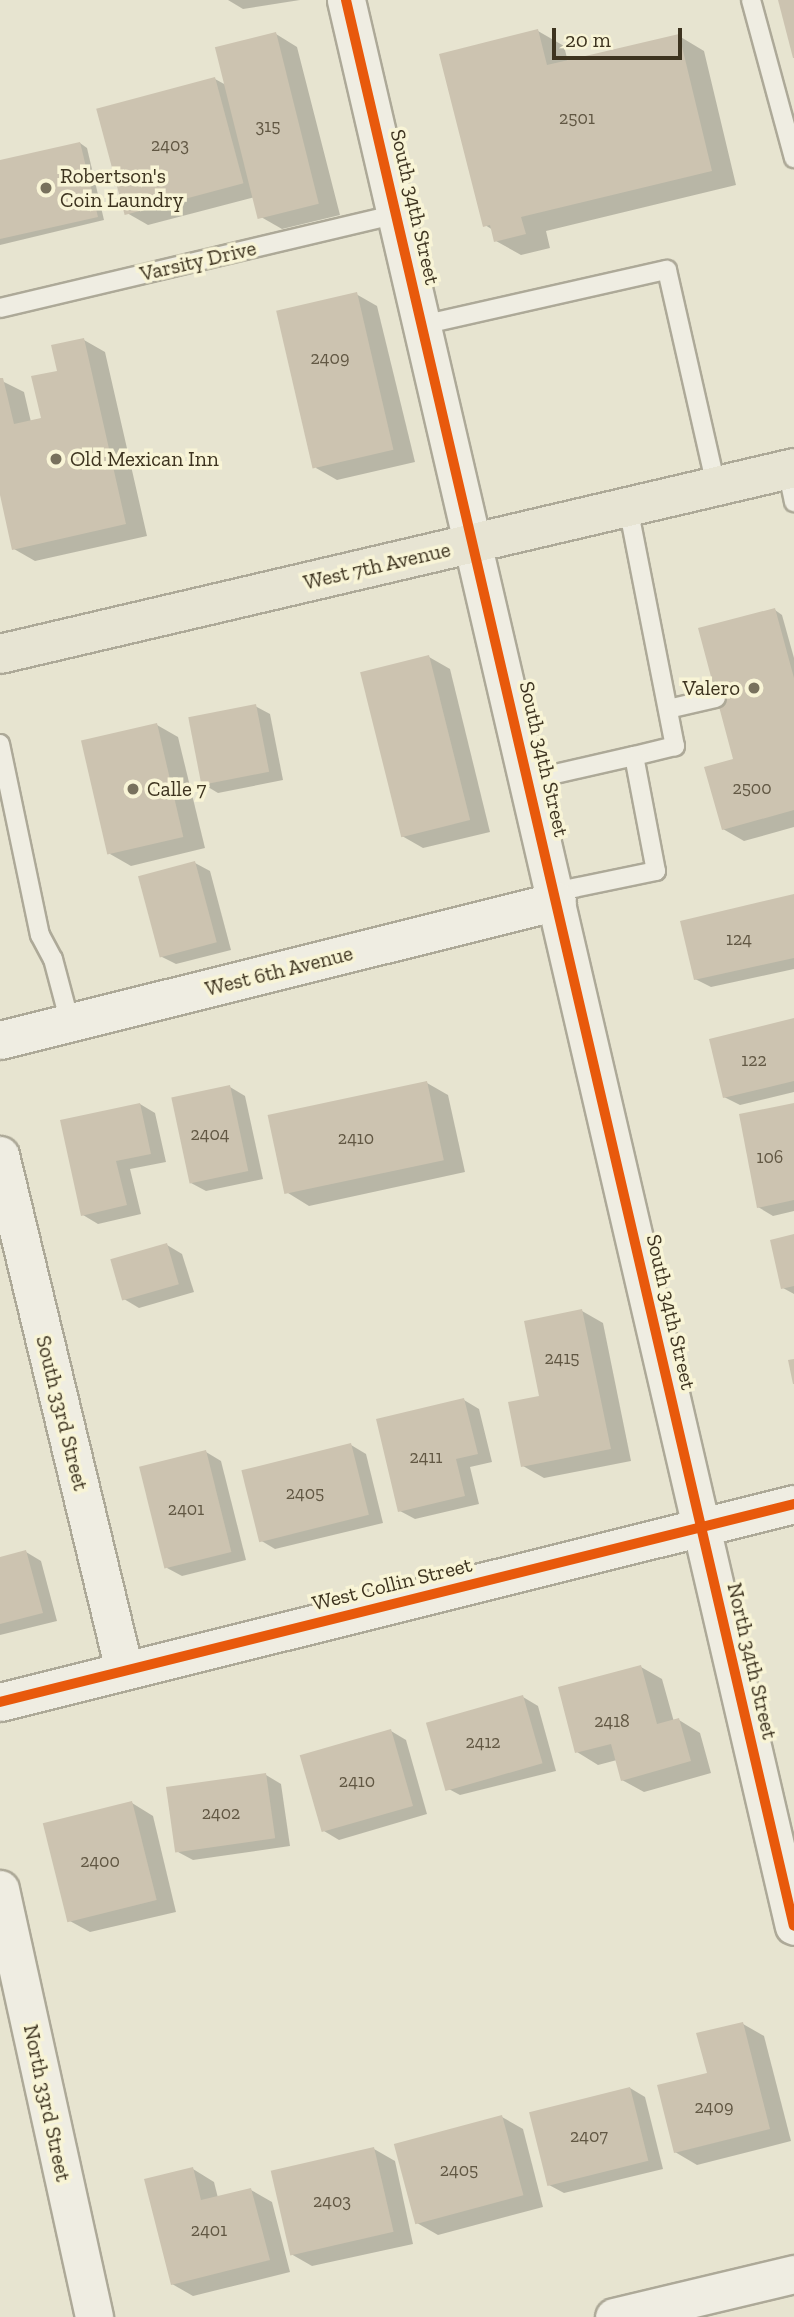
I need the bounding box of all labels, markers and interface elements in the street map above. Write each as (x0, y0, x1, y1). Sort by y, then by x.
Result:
scale bar (556, 14, 686, 58)
text: 20 m (565, 27, 611, 52)
house number: 2501 (559, 107, 595, 129)
house number: 315 (256, 115, 280, 137)
street label: South 34th Street (385, 127, 445, 287)
house number: 2403 (151, 134, 189, 156)
place label: Robertson's Coin Laundry (60, 163, 184, 213)
marker: Robertson's Coin Laundry (38, 180, 54, 196)
street label: Varsity Drive (137, 235, 259, 287)
house number: 2409 (311, 347, 349, 369)
place label: Old Mexican Inn (70, 446, 219, 472)
marker: Old Mexican Inn (48, 451, 64, 467)
street label: West 7th Avenue (301, 537, 453, 595)
place label: Valero (683, 675, 740, 701)
street label: South 34th Street (514, 679, 574, 839)
marker: Valero (746, 680, 762, 696)
place label: Calle 7 (147, 776, 206, 802)
house number: 2500 (732, 777, 772, 799)
marker: Calle 7 (125, 781, 141, 797)
house number: 124 (726, 928, 752, 950)
street label: West 6th Avenue (202, 940, 356, 1002)
house number: 122 (741, 1049, 767, 1071)
house number: 2404 (190, 1123, 230, 1145)
house number: 2410 (338, 1127, 374, 1149)
house number: 106 (757, 1146, 783, 1168)
street label: South 34th Street (641, 1232, 701, 1392)
street label: South 33rd Street (31, 1333, 93, 1493)
house number: 2415 (544, 1347, 580, 1369)
house number: 2411 (410, 1446, 442, 1468)
house number: 2405 (286, 1482, 324, 1504)
house number: 2401 (168, 1498, 204, 1520)
street label: West Collin Street (309, 1552, 475, 1616)
street label: North 34th Street (722, 1580, 782, 1742)
house number: 2418 (594, 1710, 630, 1732)
house number: 2412 (465, 1731, 501, 1753)
house number: 2410 (339, 1770, 375, 1792)
house number: 2402 (202, 1802, 240, 1824)
house number: 2400 (80, 1850, 120, 1872)
street label: North 33rd Street (18, 2022, 76, 2184)
house number: 2409 (695, 2096, 733, 2118)
house number: 2407 (570, 2125, 608, 2147)
house number: 2405 (440, 2159, 478, 2181)
house number: 2403 (313, 2190, 351, 2212)
house number: 2401 (191, 2219, 227, 2241)

